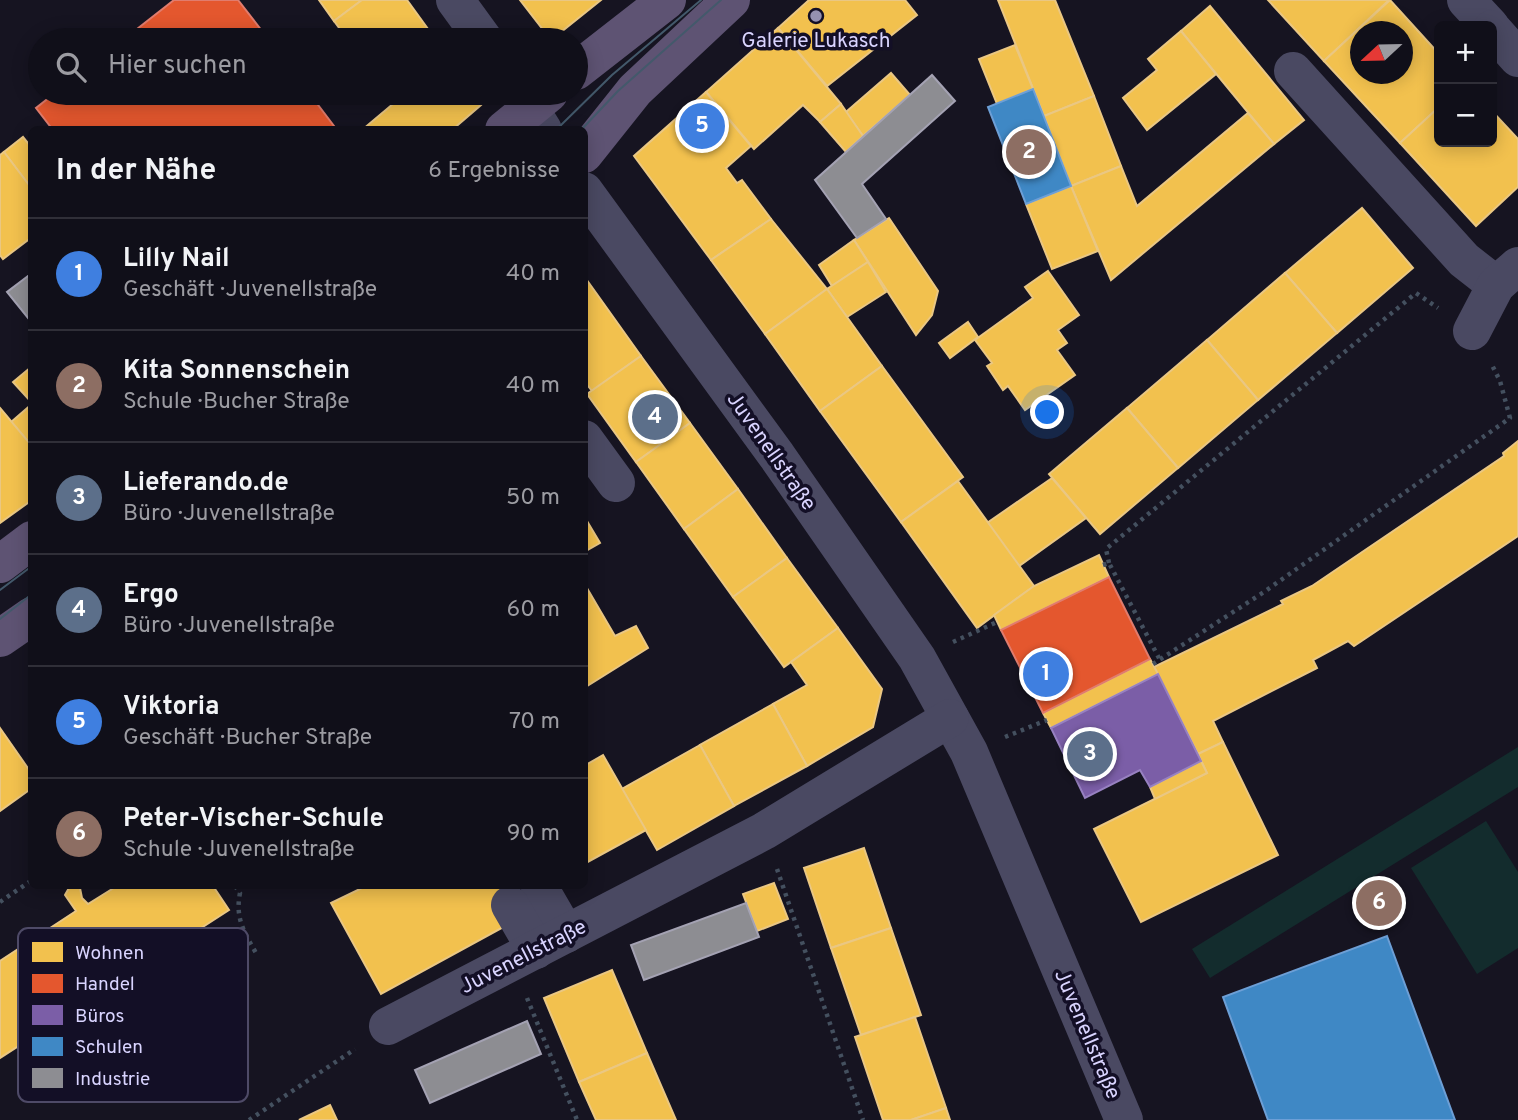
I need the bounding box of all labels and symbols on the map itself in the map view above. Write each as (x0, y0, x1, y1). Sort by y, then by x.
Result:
marker: Galerie Lukasch (808, 8, 824, 24)
north arrow (1350, 21, 1413, 84)
place label: Galerie Lukasch (741, 28, 891, 55)
pin: 5 (679, 100, 725, 152)
pin: 2 (1006, 126, 1052, 178)
street label: Juvenellstraße (720, 387, 822, 516)
pin: 4 (632, 391, 678, 443)
your location (1030, 395, 1064, 429)
pin: 1 (1023, 648, 1069, 700)
pin: 3 (1067, 728, 1113, 780)
pin: 6 (1356, 877, 1402, 929)
street label: Juvenellstraße (456, 914, 592, 1001)
legend (18, 928, 248, 1102)
text: Wohnen (75, 942, 144, 966)
street label: Juvenellstraße (1047, 966, 1126, 1104)
text: Handel (75, 973, 135, 997)
text: Büros (75, 1005, 124, 1029)
text: Schulen (75, 1036, 143, 1060)
text: Industrie (75, 1068, 150, 1092)

